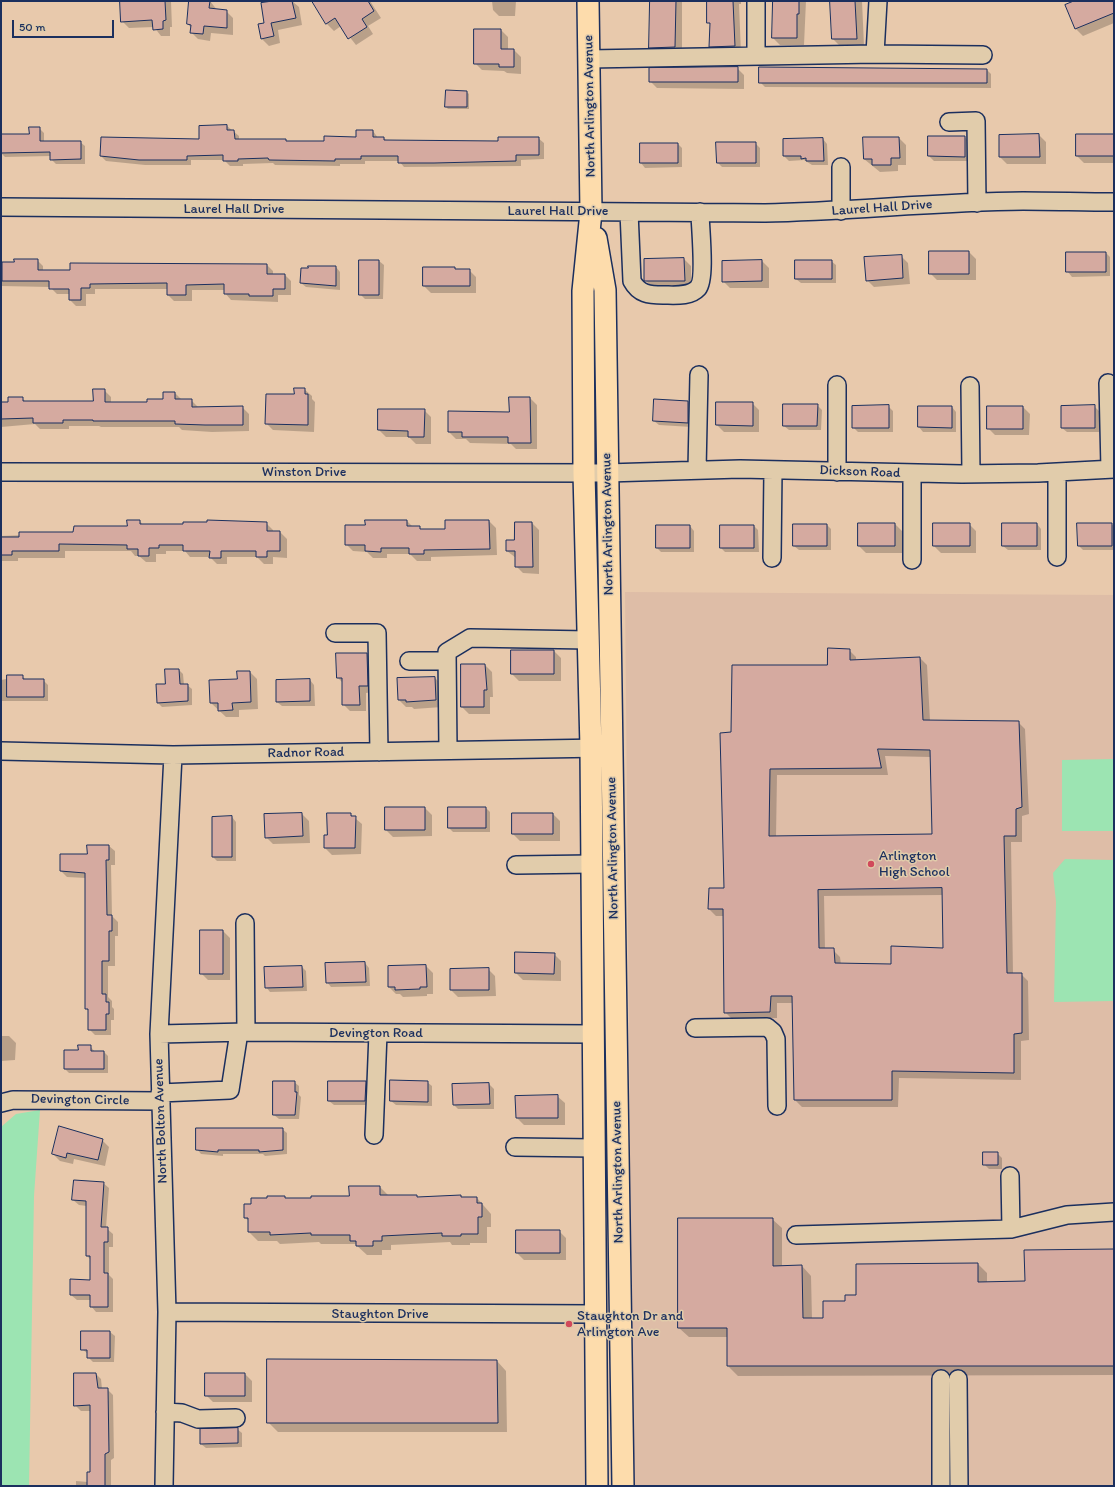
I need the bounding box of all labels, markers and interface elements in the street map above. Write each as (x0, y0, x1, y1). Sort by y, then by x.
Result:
scale bar (14, 12, 116, 38)
text: 50 m (19, 20, 45, 34)
street label: North Arlington Avenue (580, 35, 600, 177)
street label: Laurel Hall Drive (831, 196, 933, 220)
street label: Laurel Hall Drive (183, 201, 285, 217)
street label: Laurel Hall Drive (507, 203, 609, 219)
street label: North Arlington Avenue (598, 453, 618, 595)
street label: Dickson Road (819, 462, 901, 482)
street label: Winston Drive (262, 464, 346, 480)
street label: Radnor Road (267, 744, 345, 762)
street label: North Arlington Avenue (603, 777, 623, 919)
place label: Arlington High School (879, 848, 950, 880)
marker: Arlington High School (866, 859, 876, 869)
street label: Devington Road (329, 1025, 423, 1041)
street label: North Bolton Avenue (150, 1058, 172, 1184)
street label: Devington Circle (30, 1091, 130, 1109)
street label: North Arlington Avenue (608, 1101, 628, 1243)
street label: Staughton Drive (331, 1306, 429, 1322)
place label: Staughton Dr and Arlington Ave (577, 1308, 683, 1340)
marker: Staughton Dr and Arlington Ave (564, 1319, 574, 1329)

